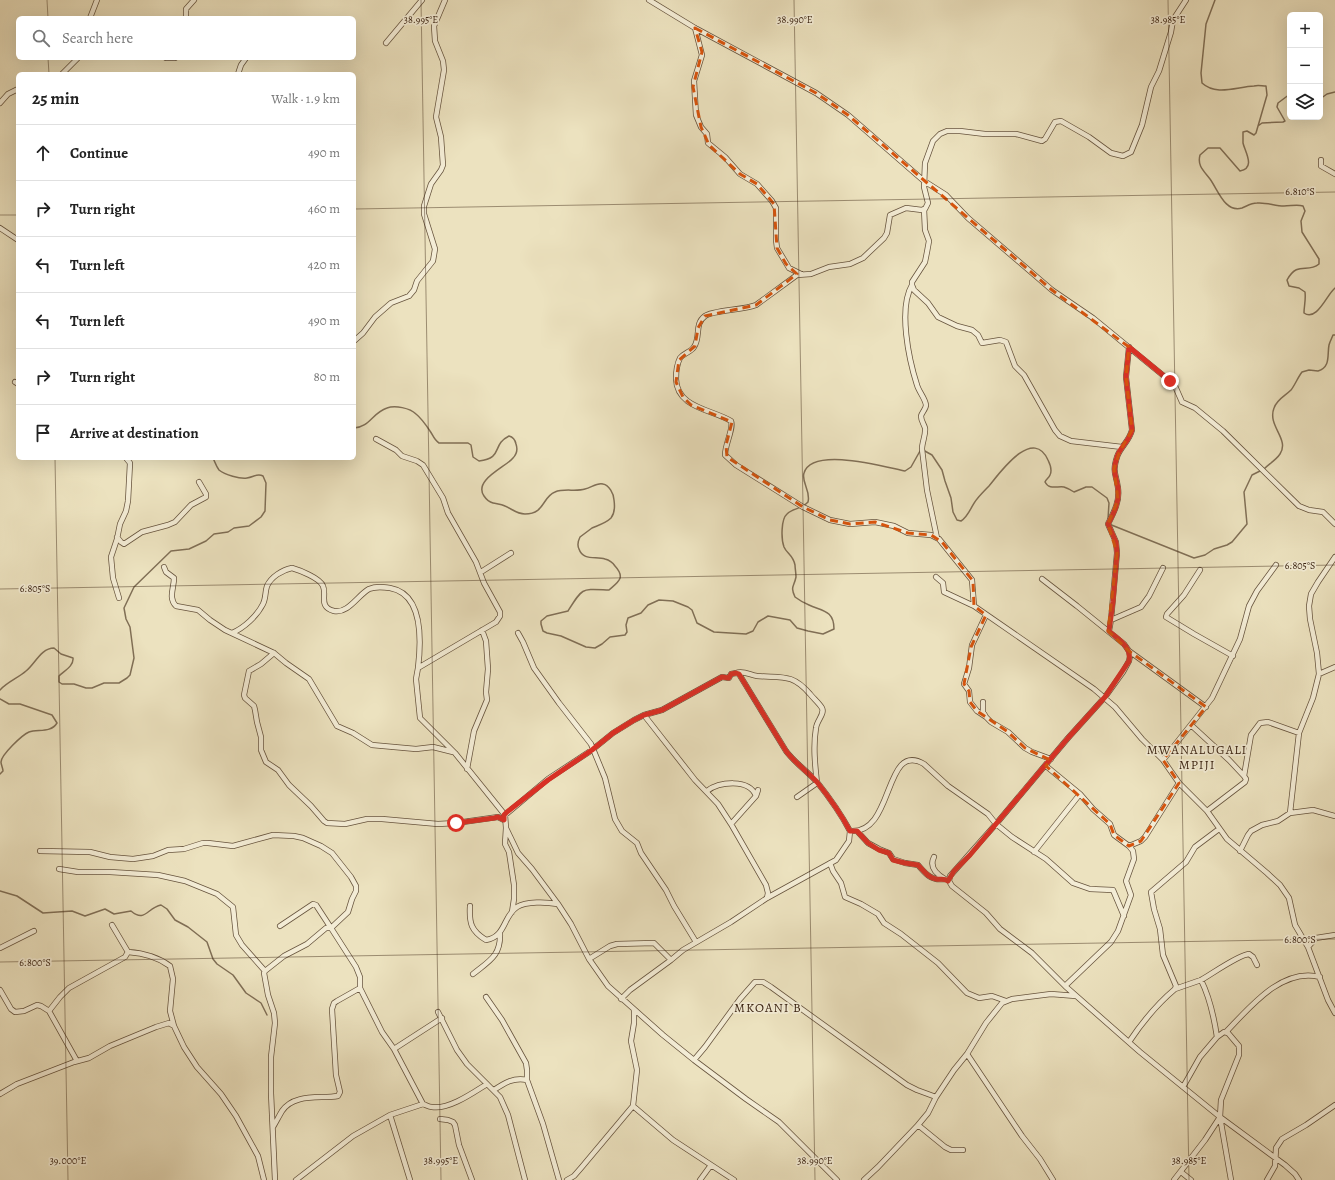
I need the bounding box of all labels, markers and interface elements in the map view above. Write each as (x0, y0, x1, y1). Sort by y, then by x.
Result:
map controls (1287, 12, 1323, 120)
button: + (1287, 12, 1323, 48)
text: 38.995°E (404, 13, 438, 26)
text: 38.990°E (777, 13, 813, 26)
text: 38.985°E (1151, 13, 1185, 26)
search box (16, 16, 356, 60)
icon: search (30, 27, 52, 49)
text: Search here (62, 28, 133, 48)
button: − (1287, 48, 1323, 84)
button: layers (1287, 84, 1323, 120)
text: 25 min (32, 87, 79, 110)
text: Walk · 1.9 km (271, 90, 340, 107)
icon: ahead (32, 142, 54, 164)
text: Continue (70, 143, 128, 163)
text: 490 m (308, 144, 340, 161)
text: 6.810°S (1285, 185, 1315, 198)
icon: right (32, 198, 54, 220)
text: Turn right (70, 199, 135, 219)
text: 460 m (308, 200, 340, 217)
icon: left (32, 254, 54, 276)
text: Turn left (70, 255, 125, 275)
text: 420 m (308, 256, 340, 273)
icon: left (32, 310, 54, 332)
text: Turn left (70, 311, 125, 331)
text: 490 m (308, 312, 340, 329)
icon: right (32, 366, 54, 388)
text: Turn right (70, 367, 135, 387)
text: 80 m (313, 368, 340, 385)
route end (1161, 372, 1179, 390)
icon: arrive (32, 422, 54, 444)
text: Arrive at destination (70, 423, 199, 443)
text: 6.805°S (1285, 559, 1315, 572)
text: 6.805°S (20, 582, 50, 595)
district label: MWANALUGALI MPIJI (1147, 741, 1247, 773)
route start (447, 814, 465, 832)
text: 6.800°S (1284, 933, 1316, 946)
text: 6.800°S (19, 956, 51, 969)
district label: MKOANI B (734, 999, 802, 1016)
text: 39.000°E (50, 1154, 86, 1167)
text: 38.995°E (424, 1154, 458, 1167)
text: 38.990°E (797, 1154, 833, 1167)
text: 38.985°E (1172, 1154, 1206, 1167)

